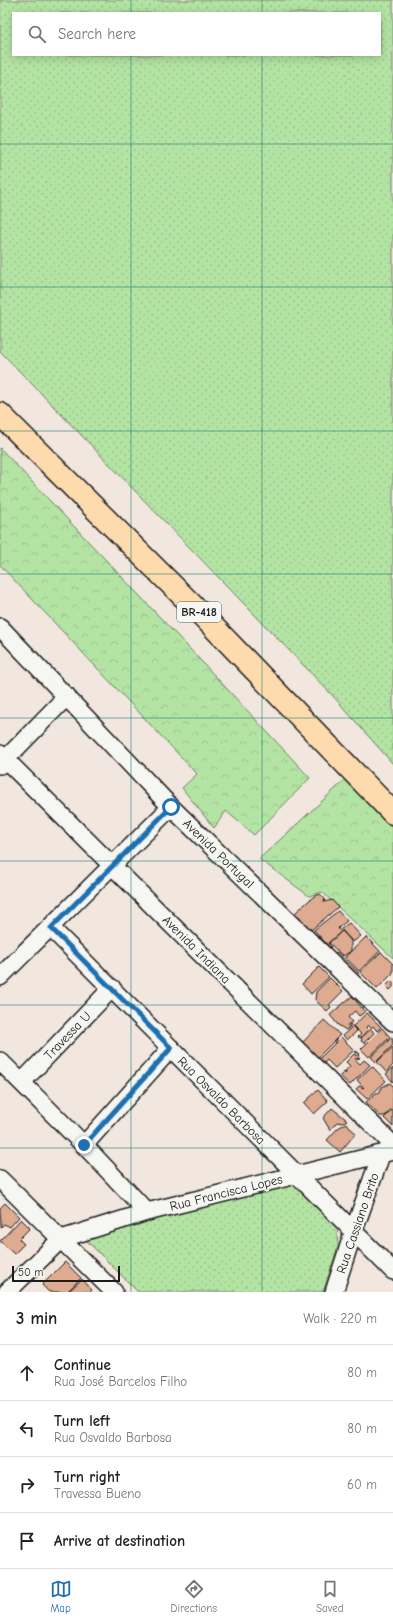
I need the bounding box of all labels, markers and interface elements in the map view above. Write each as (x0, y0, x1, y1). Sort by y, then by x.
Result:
search box (12, 12, 381, 56)
icon: search (26, 23, 48, 45)
text: Search here (58, 25, 136, 43)
road number: BR-418 (177, 602, 221, 622)
route start (162, 798, 180, 816)
street label: Avenida Portugal (180, 816, 257, 891)
street label: Avenida Indiana (160, 912, 234, 986)
street label: Travessa U (41, 1008, 94, 1062)
street label: Rua Osvaldo Barbosa (175, 1053, 269, 1147)
route end (75, 1136, 93, 1154)
street label: Rua Francisca Lopes (168, 1171, 284, 1214)
street label: Rua Cassiano Brito (333, 1171, 382, 1275)
scale bar (12, 1264, 120, 1283)
text: 50 m (18, 1266, 43, 1279)
text: 3 min (16, 1309, 57, 1328)
text: Walk · 220 m (303, 1311, 377, 1326)
text: Continue (54, 1356, 111, 1374)
icon: ahead (16, 1362, 38, 1384)
text: 80 m (347, 1365, 377, 1380)
text: Rua José Barcelos Filho (54, 1374, 187, 1389)
text: Turn left (54, 1412, 110, 1430)
icon: left (16, 1418, 38, 1440)
text: 80 m (347, 1421, 377, 1436)
text: Rua Osvaldo Barbosa (54, 1430, 172, 1445)
text: Turn right (54, 1468, 120, 1486)
icon: right (16, 1474, 38, 1496)
text: 60 m (347, 1477, 377, 1492)
text: Travessa Bueno (54, 1486, 141, 1501)
icon: arrive (16, 1530, 38, 1552)
text: Arrive at destination (54, 1532, 185, 1550)
tab: Map (50, 1578, 72, 1615)
tab: Directions (171, 1578, 217, 1615)
tab: Saved (316, 1578, 343, 1615)

